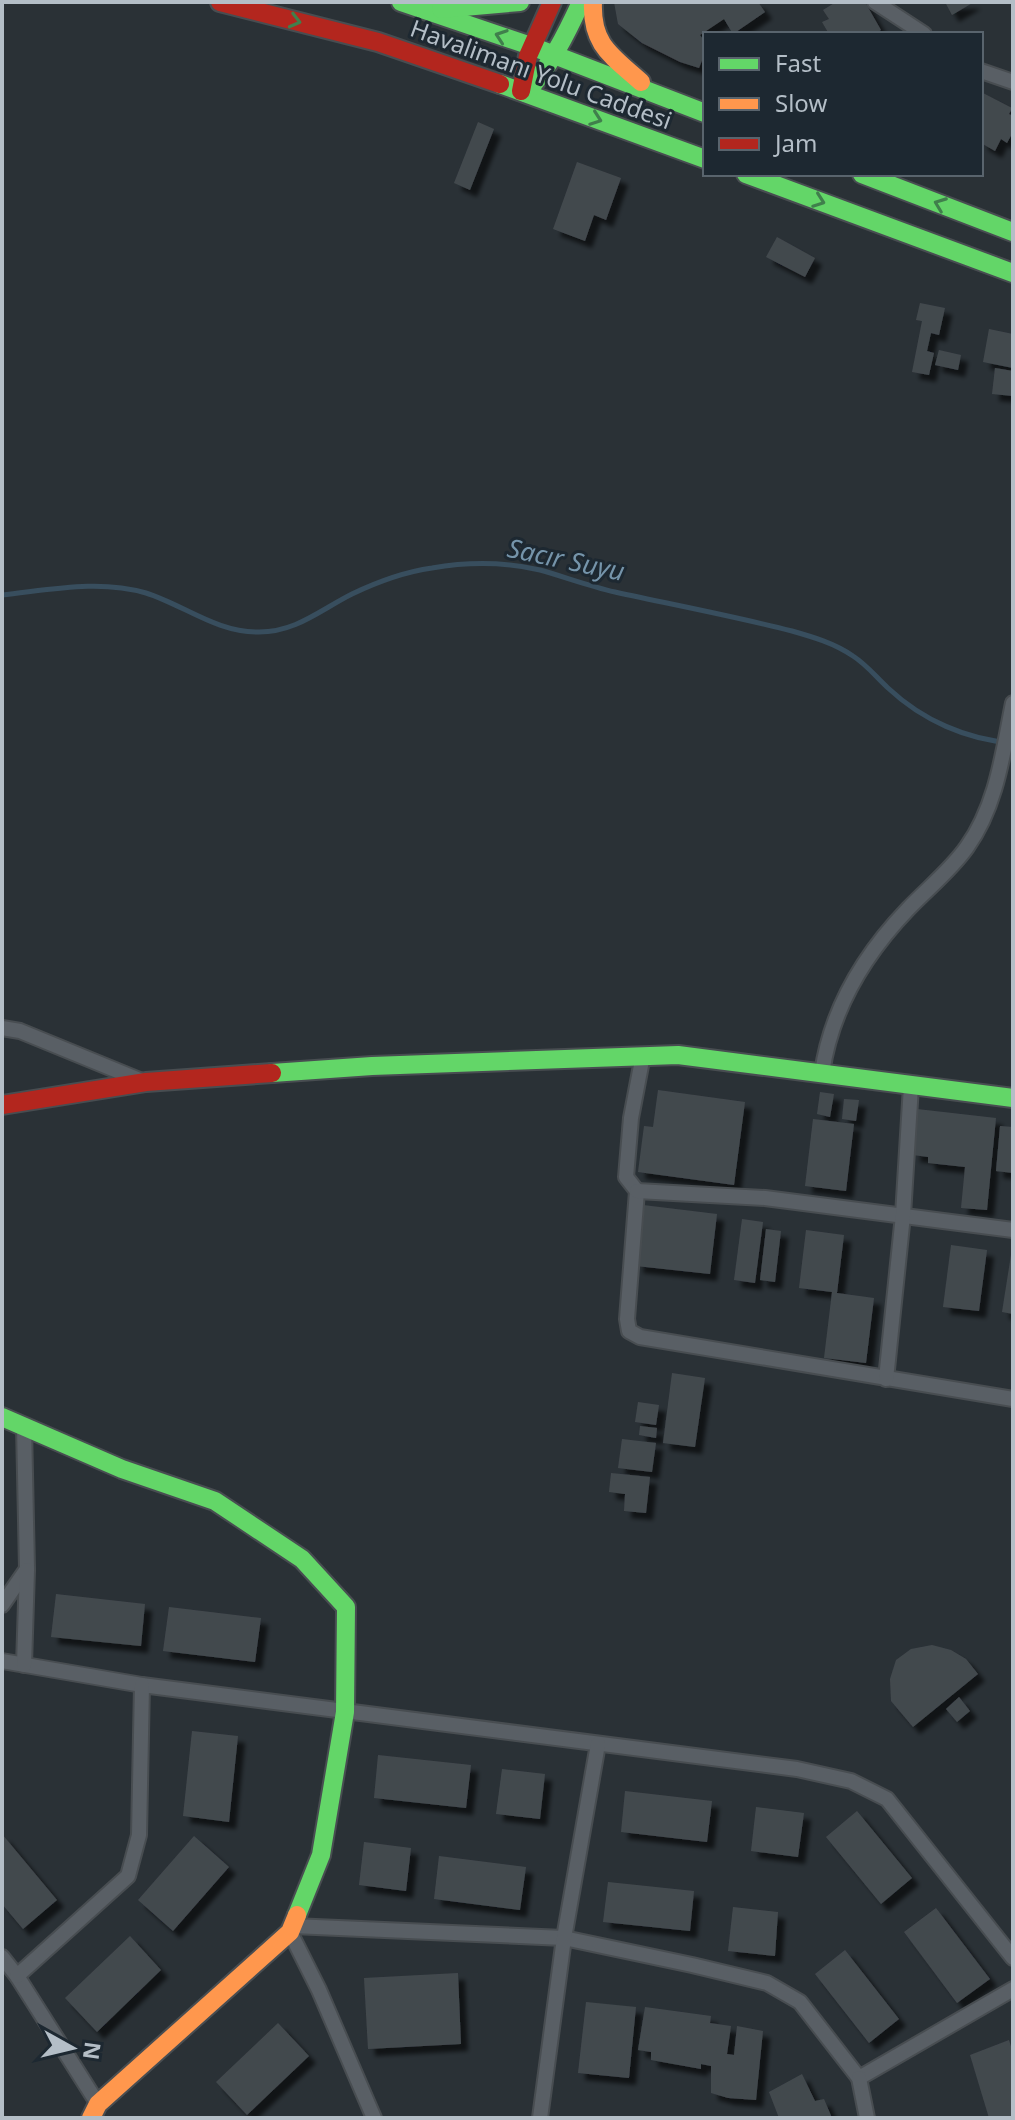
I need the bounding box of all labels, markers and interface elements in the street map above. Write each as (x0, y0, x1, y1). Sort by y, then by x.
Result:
street label: Havalimanı Yolu Caddesi (406, 11, 677, 136)
one-way arrow (288, 12, 302, 29)
one-way arrow (495, 29, 509, 45)
legend (703, 32, 983, 176)
text: Fast (775, 46, 821, 79)
text: Slow (775, 86, 827, 119)
one-way arrow (588, 109, 602, 126)
text: Jam (773, 126, 817, 159)
one-way arrow (811, 191, 825, 208)
one-way arrow (934, 197, 948, 214)
water label: Sacır Suyu (504, 529, 628, 589)
north arrow (32, 2008, 112, 2088)
text: N (77, 2040, 109, 2062)

